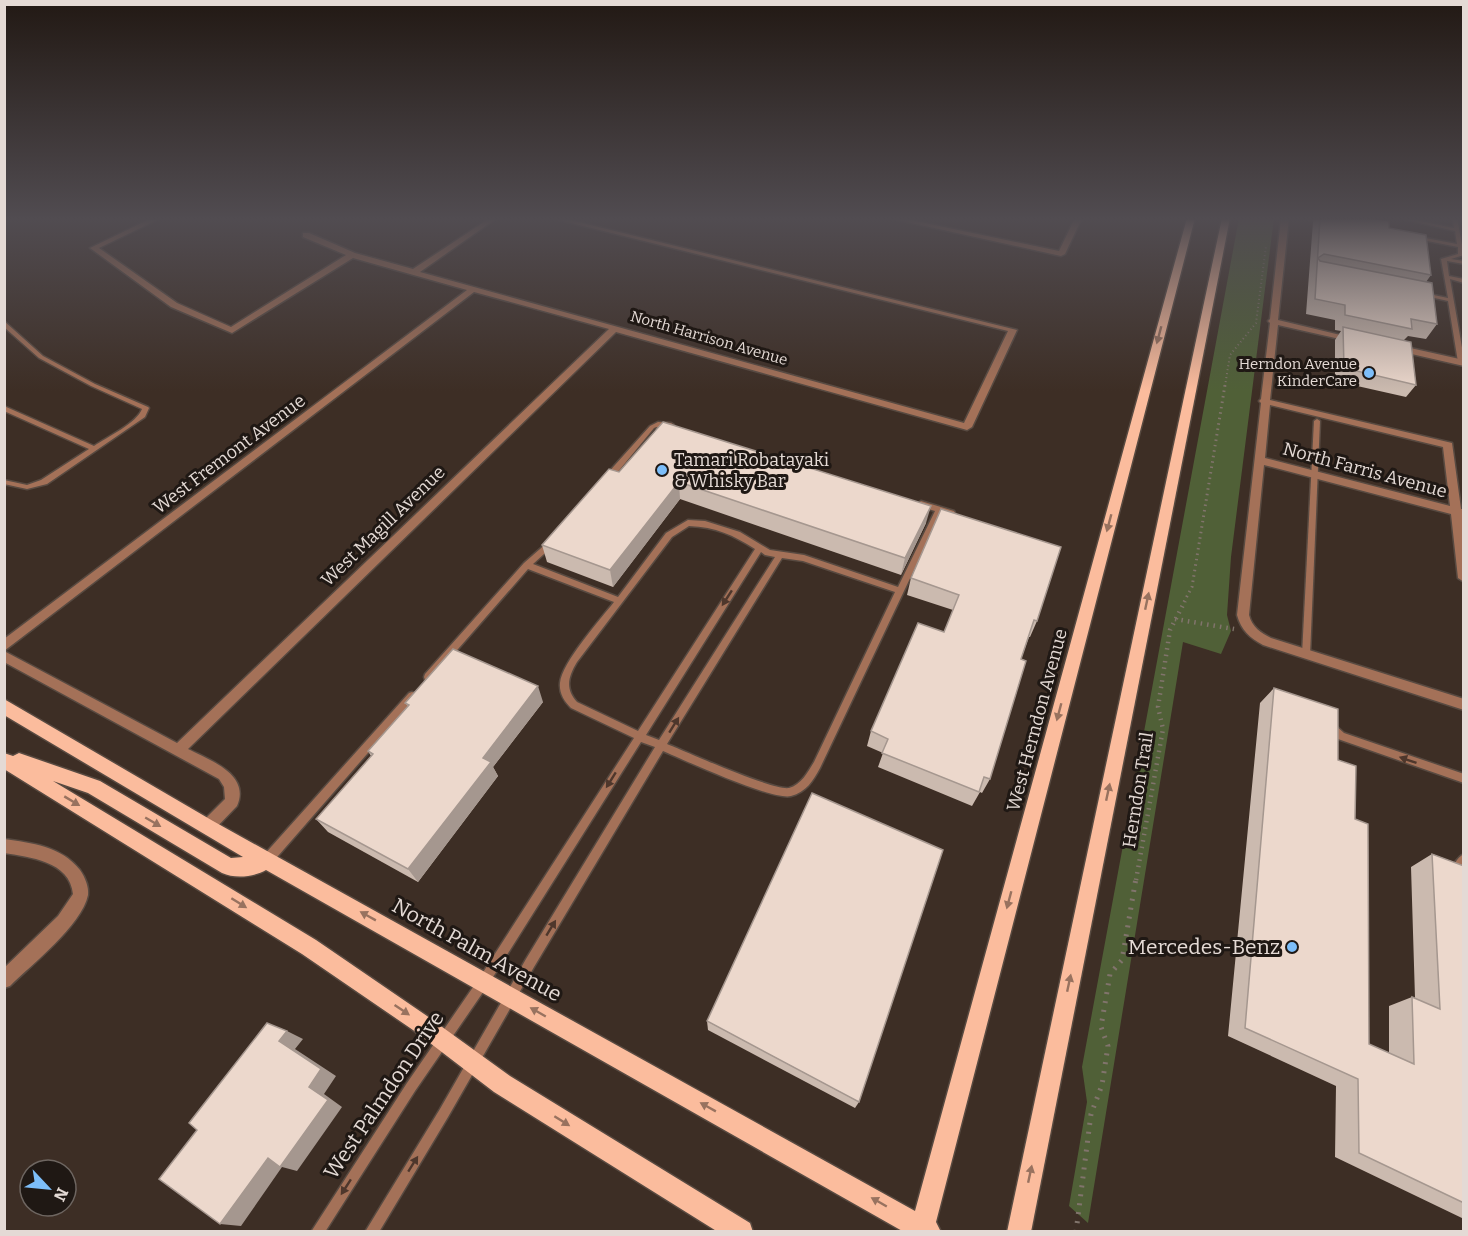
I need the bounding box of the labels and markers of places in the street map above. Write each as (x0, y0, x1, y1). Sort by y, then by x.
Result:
place label: Herndon Avenue KinderCare (1238, 355, 1357, 390)
marker: Herndon Avenue KinderCare (1362, 366, 1376, 380)
place label: Tamari Robatayaki & Whisky Bar (674, 449, 829, 492)
marker: Tamari Robatayaki & Whisky Bar (655, 463, 669, 477)
place label: Mercedes-Benz (1128, 934, 1280, 960)
marker: Mercedes-Benz (1285, 940, 1299, 954)

